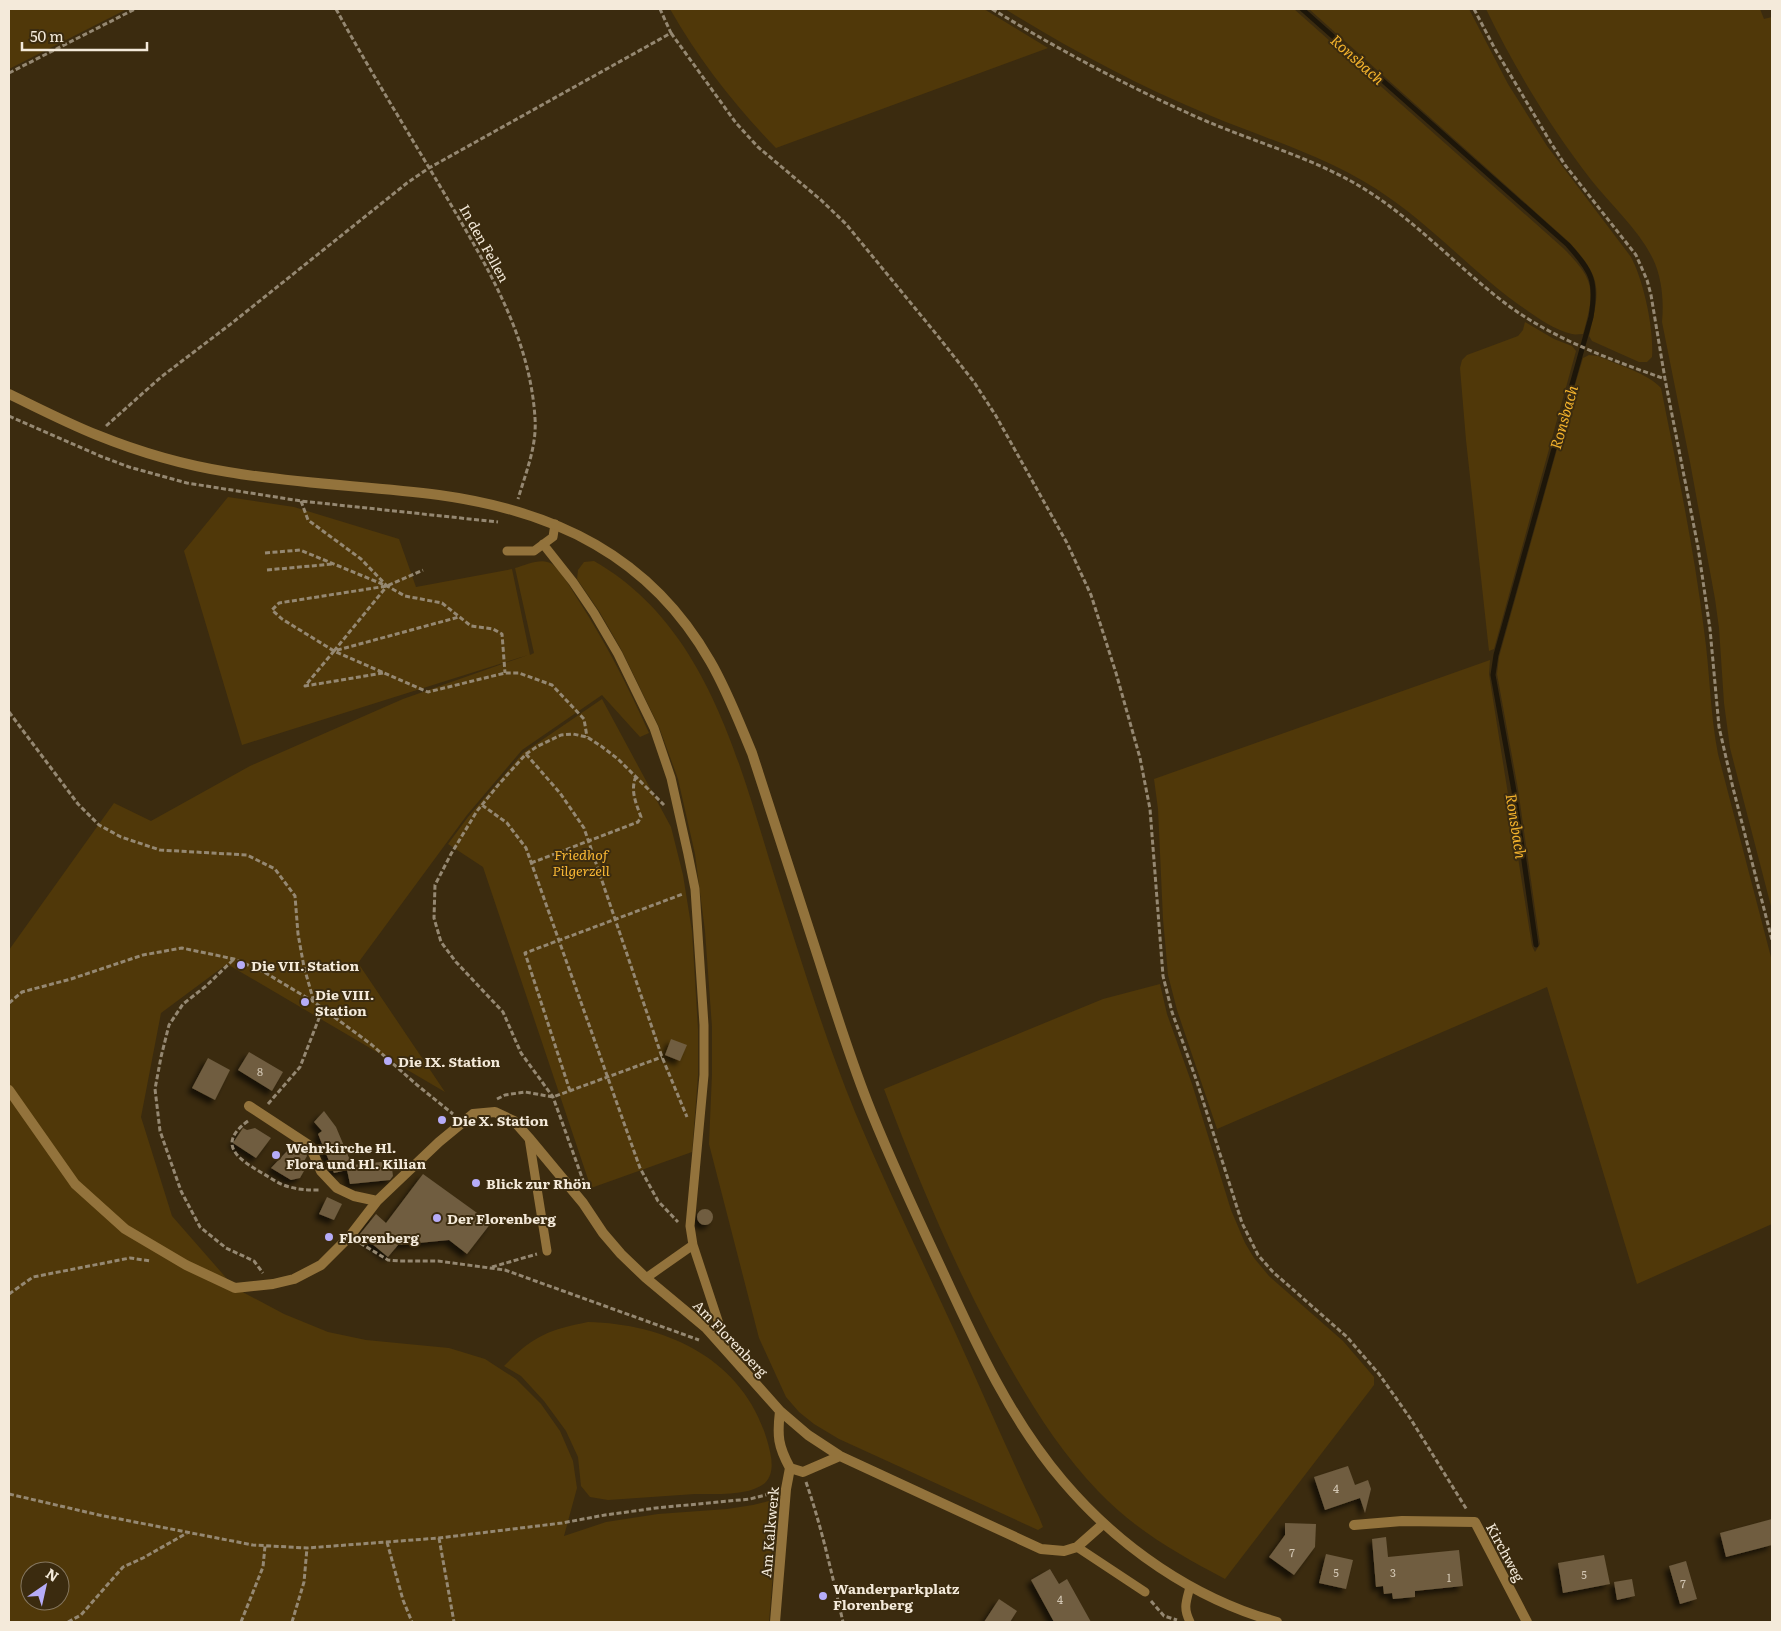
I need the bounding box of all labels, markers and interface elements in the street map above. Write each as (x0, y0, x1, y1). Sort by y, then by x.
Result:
scale bar (22, 20, 148, 52)
text: 50 m (30, 24, 64, 47)
water label: Ronsbach (1326, 28, 1390, 90)
street label: In den Fellen (455, 200, 515, 286)
water label: Ronsbach (1543, 382, 1583, 452)
water label: Ronsbach (1501, 792, 1534, 860)
park label: Friedhof Pilgerzell (552, 844, 610, 880)
place label: Die VII. Station (251, 955, 359, 975)
marker: Die VII. Station (235, 959, 247, 971)
place label: Die VIII. Station (315, 984, 374, 1020)
marker: Die VIII. Station (299, 996, 311, 1008)
place label: Die IX. Station (398, 1051, 501, 1071)
marker: Die IX. Station (382, 1055, 394, 1067)
house number: 8 (257, 1063, 263, 1079)
place label: Die X. Station (452, 1110, 549, 1130)
marker: Die X. Station (436, 1114, 448, 1126)
place label: Wehrkirche Hl. Flora und Hl. Kilian (286, 1137, 426, 1173)
marker: Wehrkirche Hl. Flora und Hl. Kilian (270, 1149, 282, 1161)
place label: Blick zur Rhön (486, 1173, 591, 1193)
marker: Blick zur Rhön (470, 1177, 482, 1189)
place label: Der Florenberg (447, 1208, 557, 1228)
marker: Der Florenberg (431, 1212, 443, 1224)
place label: Florenberg (339, 1227, 419, 1247)
marker: Florenberg (323, 1231, 335, 1243)
street label: Am Florenberg (689, 1295, 773, 1381)
house number: 4 (1333, 1480, 1339, 1496)
street label: Am Kalkwerk (755, 1485, 783, 1578)
street label: Kirchweg (1482, 1519, 1530, 1585)
house number: 7 (1289, 1544, 1295, 1560)
north arrow (20, 1561, 70, 1611)
text: N (42, 1563, 63, 1586)
house number: 5 (1333, 1564, 1339, 1580)
house number: 3 (1390, 1564, 1396, 1580)
house number: 5 (1581, 1566, 1587, 1582)
house number: 1 (1447, 1569, 1452, 1585)
house number: 7 (1680, 1575, 1686, 1591)
place label: Wanderparkplatz Florenberg (833, 1578, 960, 1614)
marker: Wanderparkplatz Florenberg (817, 1590, 829, 1602)
house number: 4 (1057, 1591, 1063, 1607)

